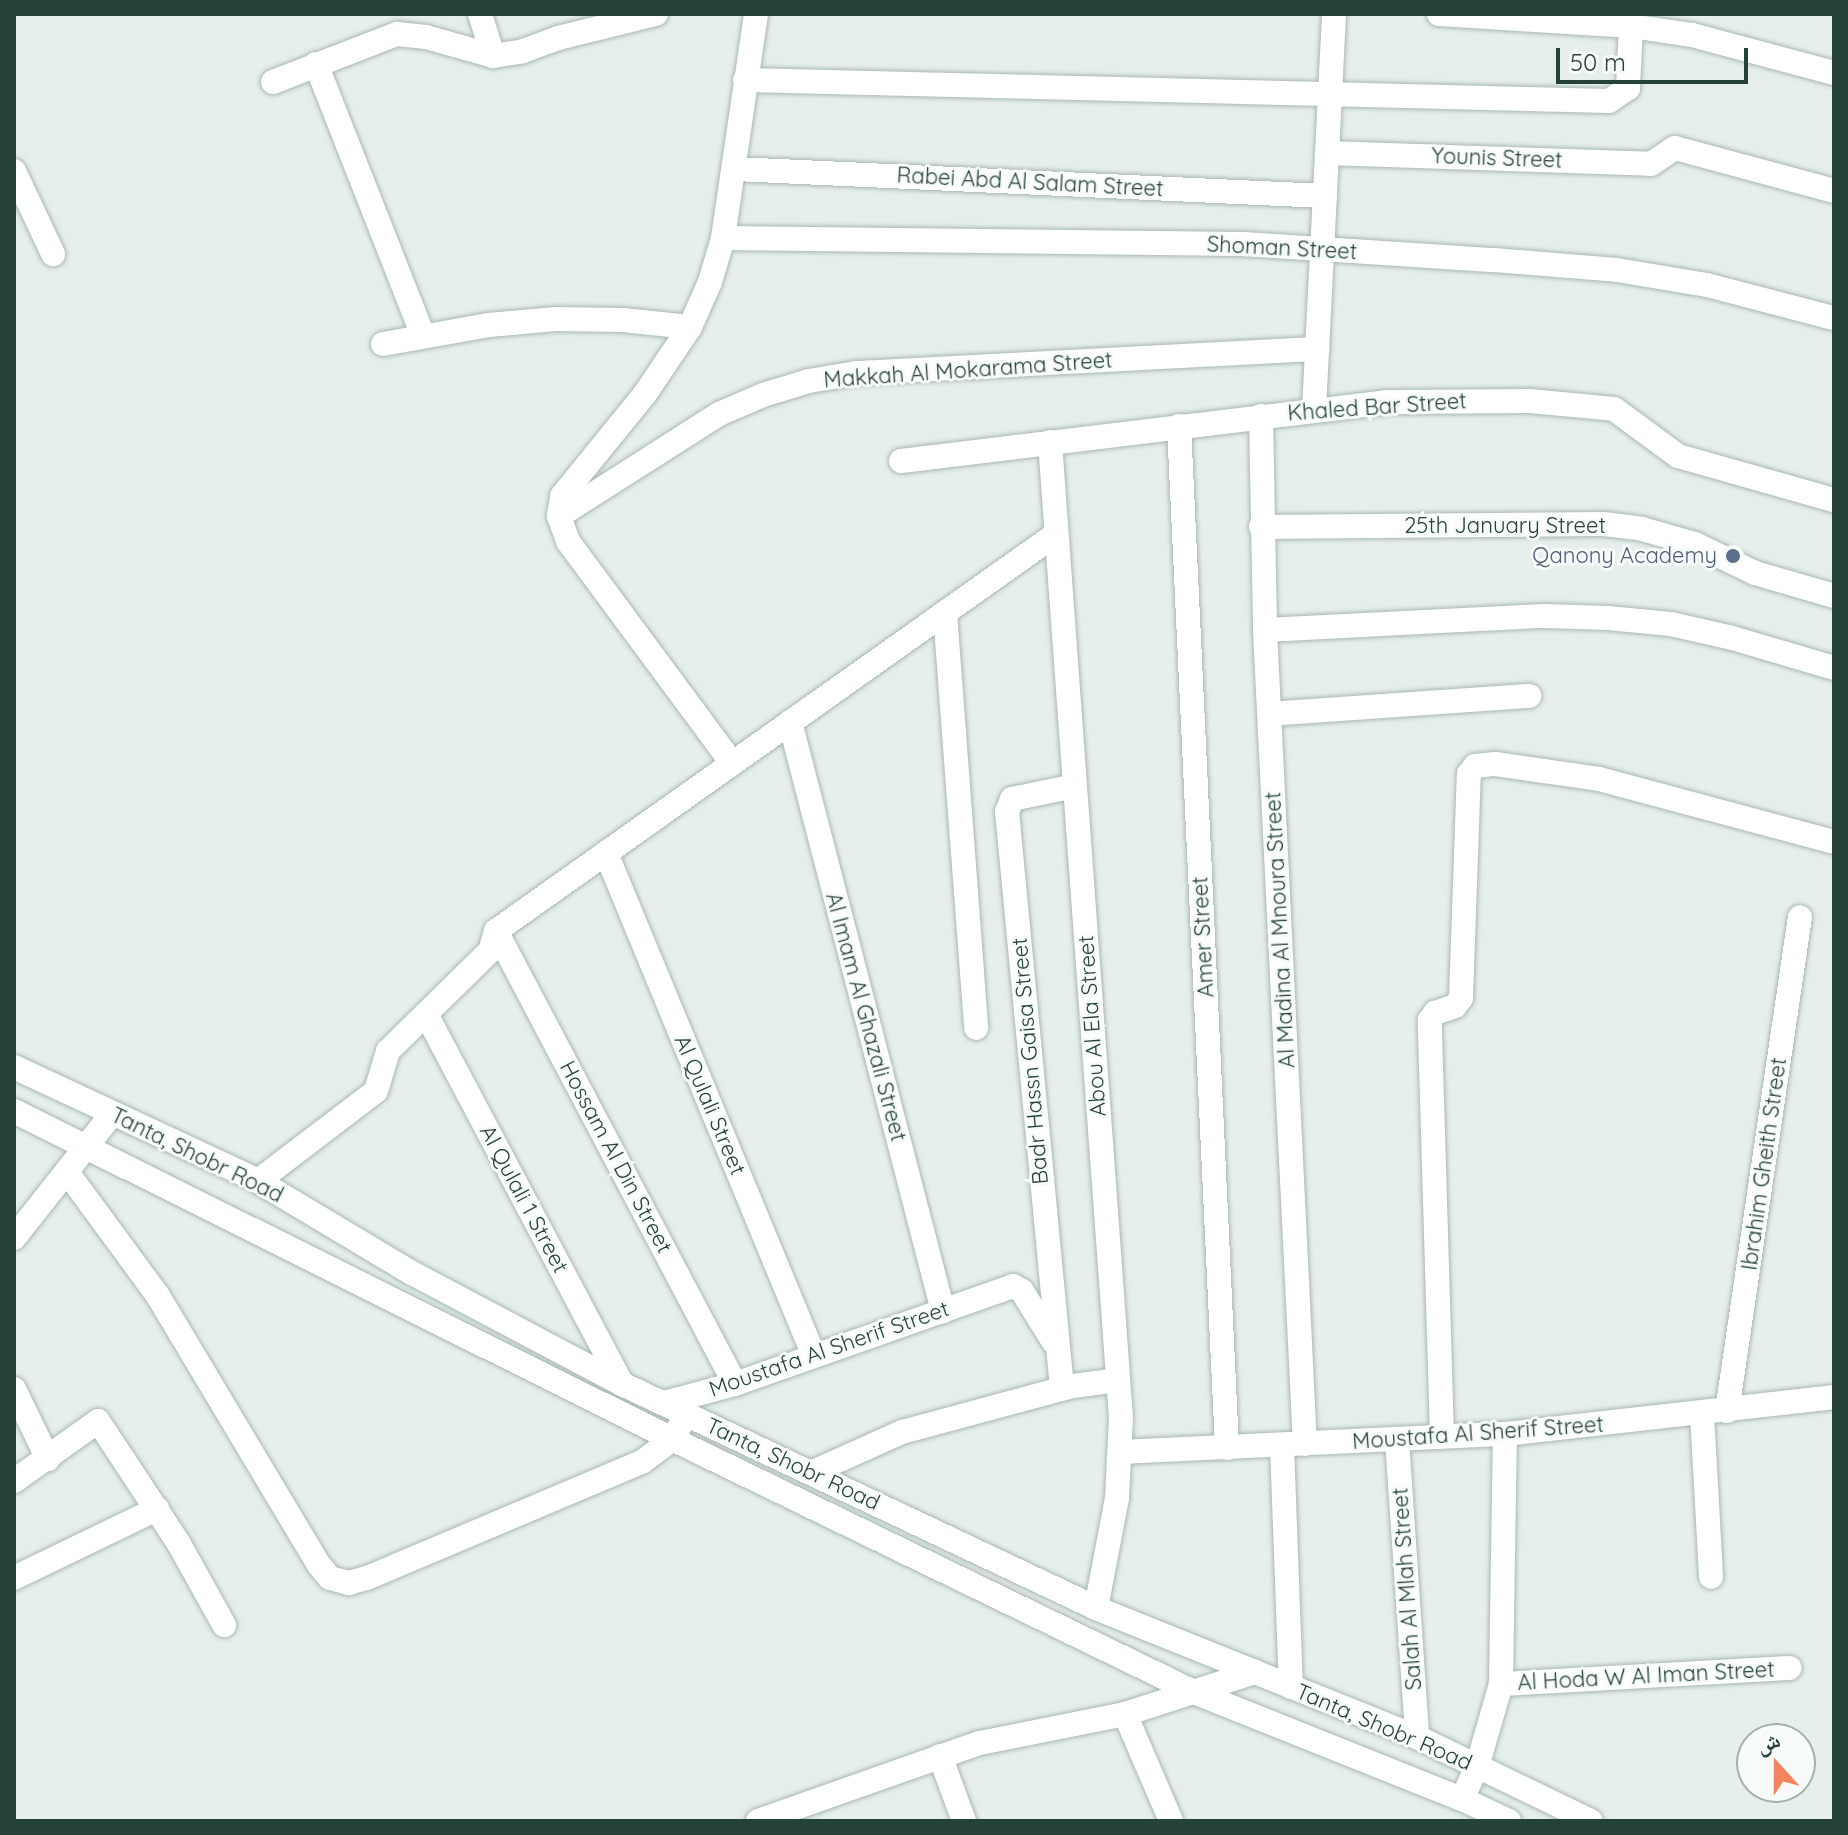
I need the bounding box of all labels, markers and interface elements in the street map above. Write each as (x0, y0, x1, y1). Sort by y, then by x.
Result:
scale bar (1560, 32, 1752, 82)
text: 50 m (1570, 47, 1626, 77)
street label: Younis Street (1431, 143, 1563, 173)
street label: Rabei Abd Al Salam Street (896, 162, 1164, 202)
street label: Shoman Street (1206, 231, 1358, 265)
street label: Makkah Al Mokarama Street (823, 347, 1113, 393)
street label: Khaled Bar Street (1287, 388, 1467, 426)
street label: 25th January Street (1404, 513, 1606, 539)
place label: Qanony Academy (1532, 543, 1717, 569)
marker: Qanony Academy (1724, 547, 1742, 565)
street label: Al Madina Al Mnoura Street (1260, 791, 1300, 1069)
street label: Amer Street (1187, 876, 1219, 998)
street label: Al Imam Al Ghazali Street (820, 890, 912, 1144)
street label: Abou Al Ela Street (1072, 934, 1112, 1118)
street label: Badr Hassn Gaisa Street (1006, 937, 1054, 1185)
street label: Al Qulali Street (669, 1031, 751, 1179)
street label: Hossam Al Din Street (554, 1056, 678, 1258)
street label: Ibrahim Gheith Street (1736, 1056, 1792, 1272)
street label: Tanta, Shobr Road (106, 1102, 288, 1208)
street label: Al Qulali 1 Street (474, 1121, 574, 1277)
street label: Moustafa Al Sherif Street (705, 1295, 953, 1403)
street label: Moustafa Al Sherif Street (1351, 1411, 1605, 1455)
street label: Tanta, Shobr Road (702, 1412, 884, 1516)
street label: Salah Al Mlah Street (1387, 1487, 1427, 1691)
street label: Al Hoda W Al Iman Street (1517, 1656, 1775, 1696)
street label: Tanta, Shobr Road (1292, 1678, 1476, 1776)
north arrow (1736, 1723, 1816, 1803)
text: ش (1752, 1725, 1784, 1760)

